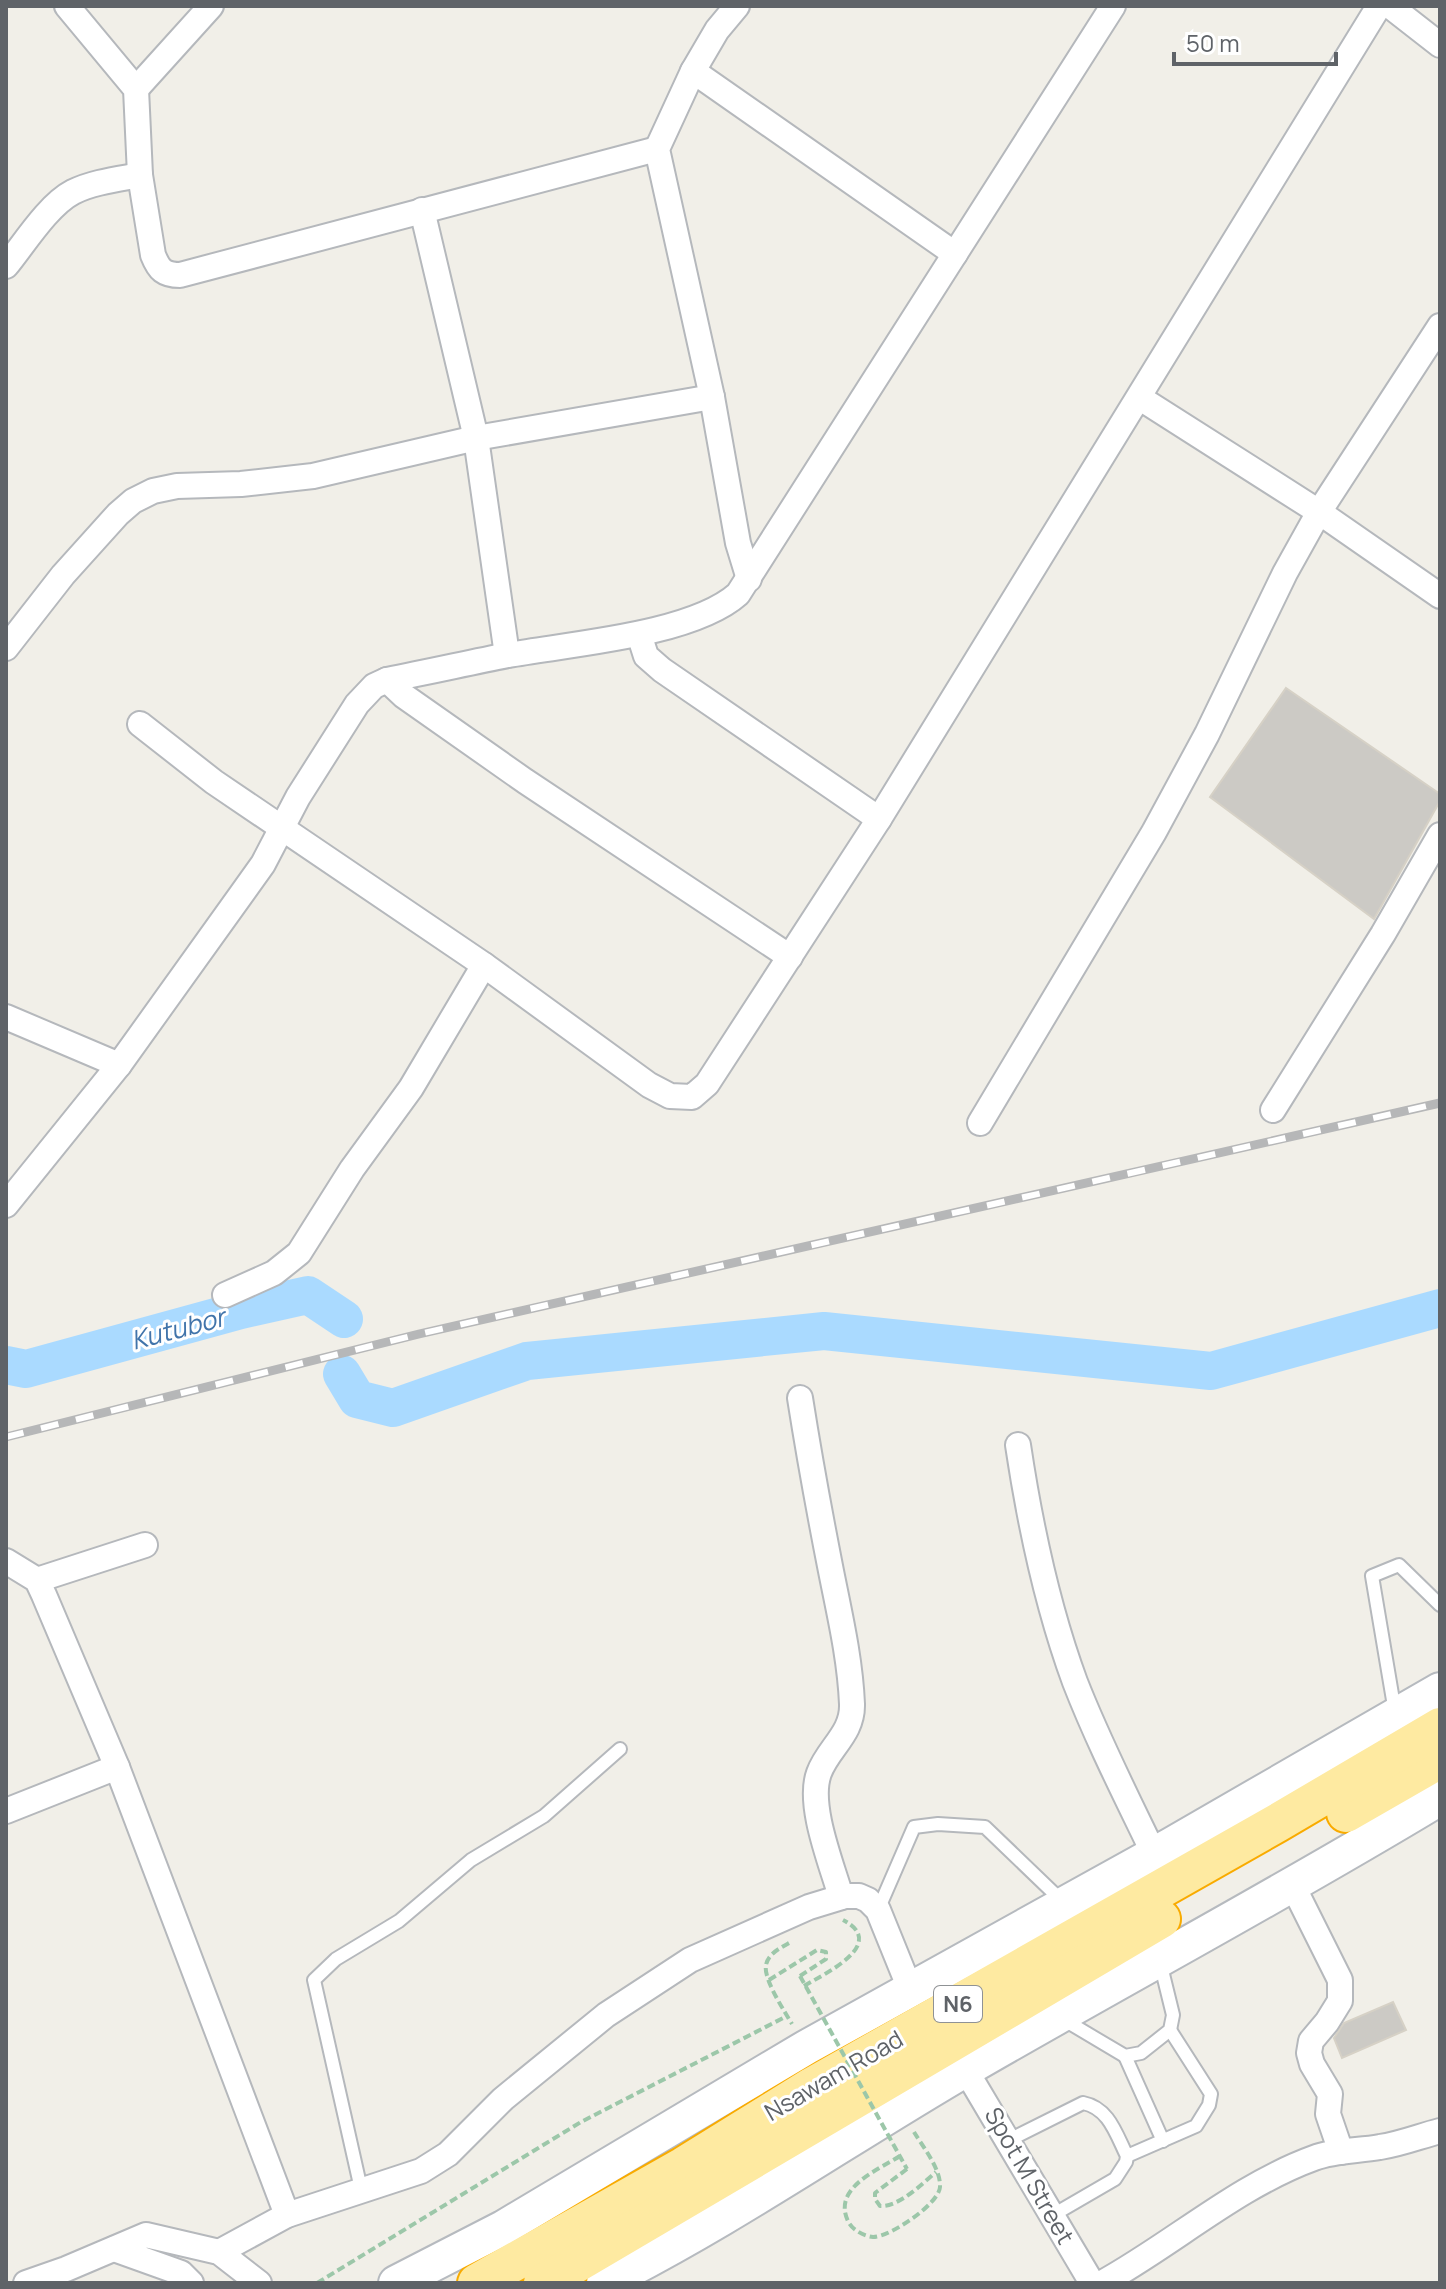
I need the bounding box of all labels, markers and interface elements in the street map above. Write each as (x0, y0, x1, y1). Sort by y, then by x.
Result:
scale bar (1174, 16, 1336, 66)
text: 50 m (1186, 26, 1240, 59)
water label: Kutubor (127, 1297, 232, 1358)
road number: N6 (934, 1986, 982, 2022)
street label: Nsawam Road (758, 2022, 909, 2128)
street label: Spot M Street (978, 2101, 1083, 2250)

